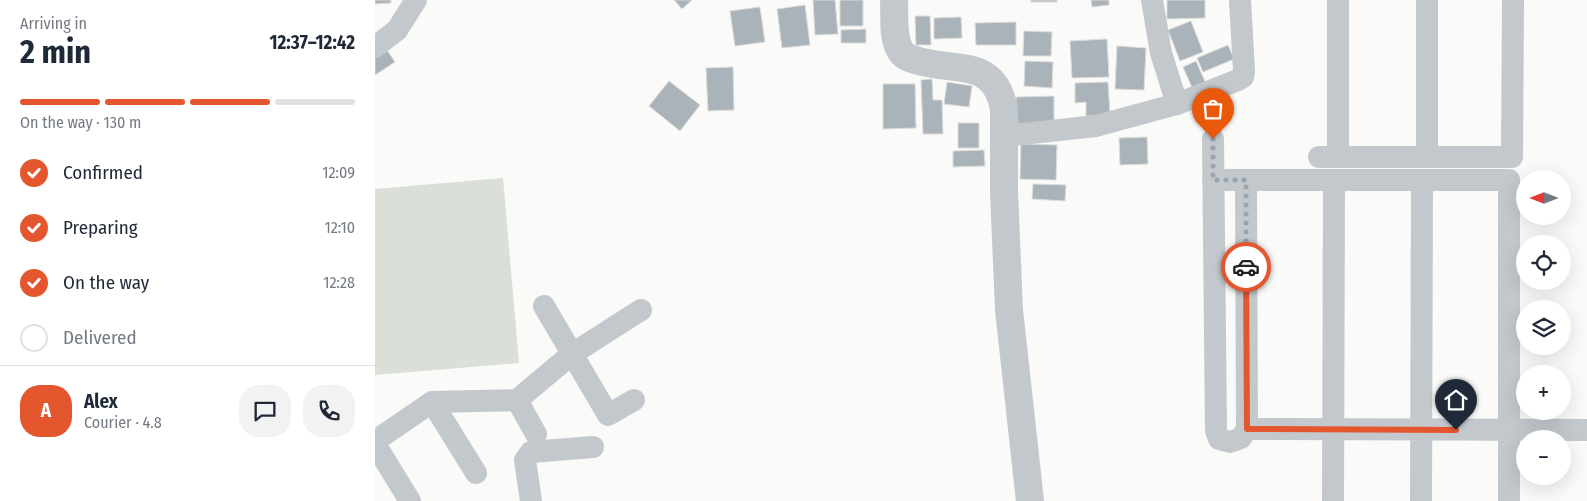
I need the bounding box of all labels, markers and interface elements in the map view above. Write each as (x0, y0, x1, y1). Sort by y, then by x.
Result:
text: Arriving in (20, 14, 87, 33)
text: 12:37–12:42 (269, 31, 355, 54)
text: 2 min (20, 33, 91, 71)
pin (1192, 88, 1234, 139)
icon: bag (1199, 95, 1227, 123)
text: On the way · 130 m (20, 113, 141, 132)
icon: check (20, 159, 48, 187)
text: Confirmed (63, 161, 143, 184)
text: 12:09 (322, 163, 355, 182)
north arrow (1516, 170, 1571, 225)
map controls (1516, 170, 1571, 485)
icon: check (20, 214, 48, 242)
text: Preparing (63, 216, 138, 239)
text: 12:10 (324, 218, 355, 237)
button: locate (1516, 235, 1571, 290)
courier (1221, 242, 1271, 292)
icon: car (1232, 253, 1260, 281)
icon: check (20, 269, 48, 297)
text: On the way (63, 271, 149, 294)
text: 12:28 (323, 273, 355, 292)
button: layers (1516, 300, 1571, 355)
text: Delivered (63, 326, 137, 349)
button: + (1516, 365, 1571, 420)
pin (1435, 379, 1477, 430)
button: chat (239, 385, 291, 437)
button: phone (303, 385, 355, 437)
icon: home (1442, 386, 1470, 414)
text: Alex (84, 390, 118, 413)
text: A (41, 399, 51, 422)
text: Courier · 4.8 (84, 413, 162, 432)
button: − (1516, 430, 1571, 485)

